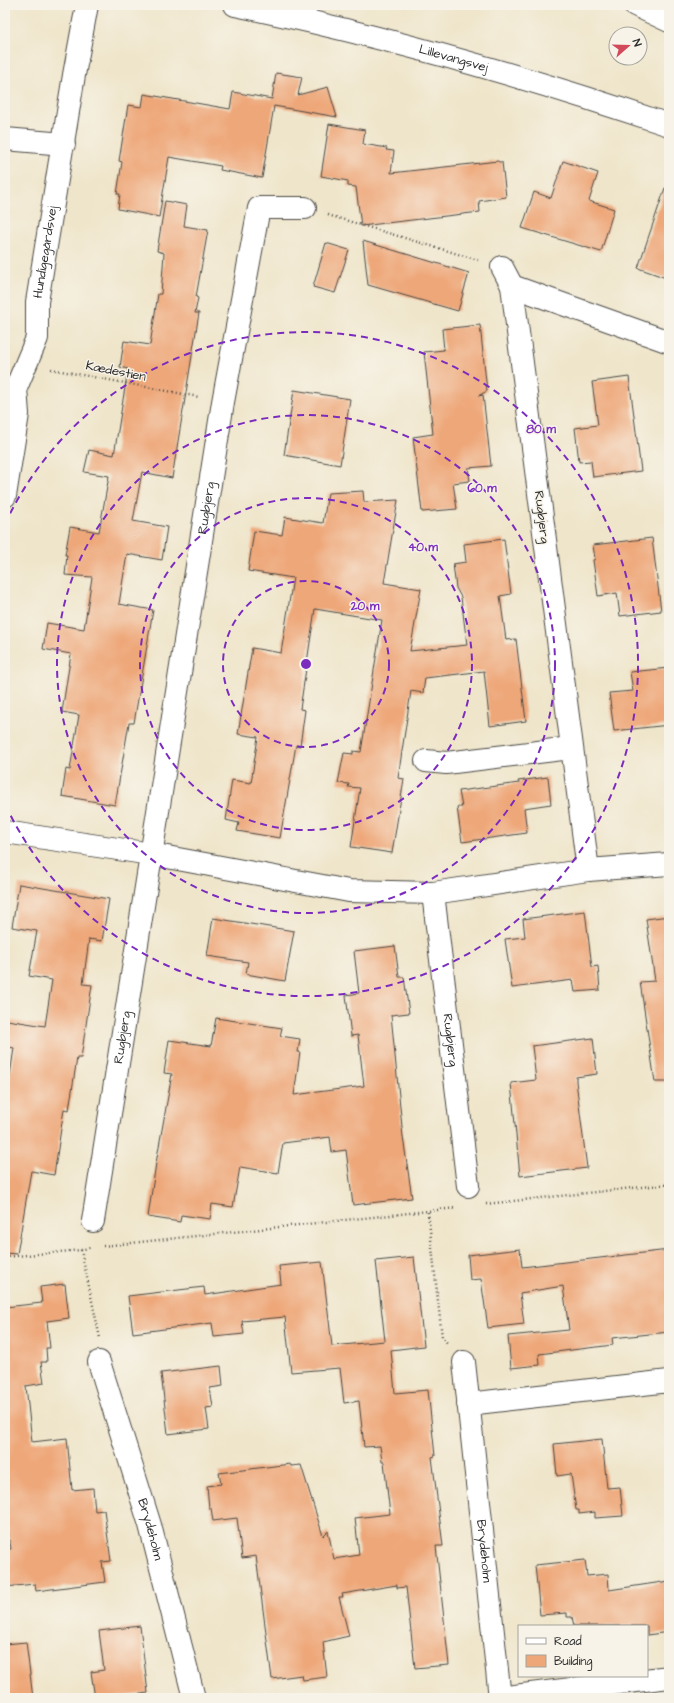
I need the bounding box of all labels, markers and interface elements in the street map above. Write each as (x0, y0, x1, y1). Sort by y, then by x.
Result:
north arrow (608, 26, 648, 66)
text: N (629, 37, 645, 49)
street label: Lillevangsvej (417, 40, 491, 77)
street label: Hundigegårdsvej (29, 204, 62, 299)
street label: Kædestien (84, 356, 148, 386)
text: 80 m (526, 421, 556, 438)
street label: Rugbjerg (193, 480, 220, 536)
text: 60 m (467, 480, 497, 497)
street label: Rugbjerg (529, 490, 554, 545)
text: 40 m (408, 539, 439, 556)
text: 20 m (350, 598, 380, 615)
centre of rings (299, 657, 313, 671)
street label: Rugbjerg (109, 1009, 136, 1065)
street label: Rugbjerg (438, 1012, 463, 1068)
street label: Brydeholm (133, 1496, 168, 1563)
street label: Brydeholm (472, 1519, 497, 1584)
legend (518, 1625, 648, 1677)
text: Road (554, 1633, 582, 1650)
text: Building (554, 1653, 592, 1671)

